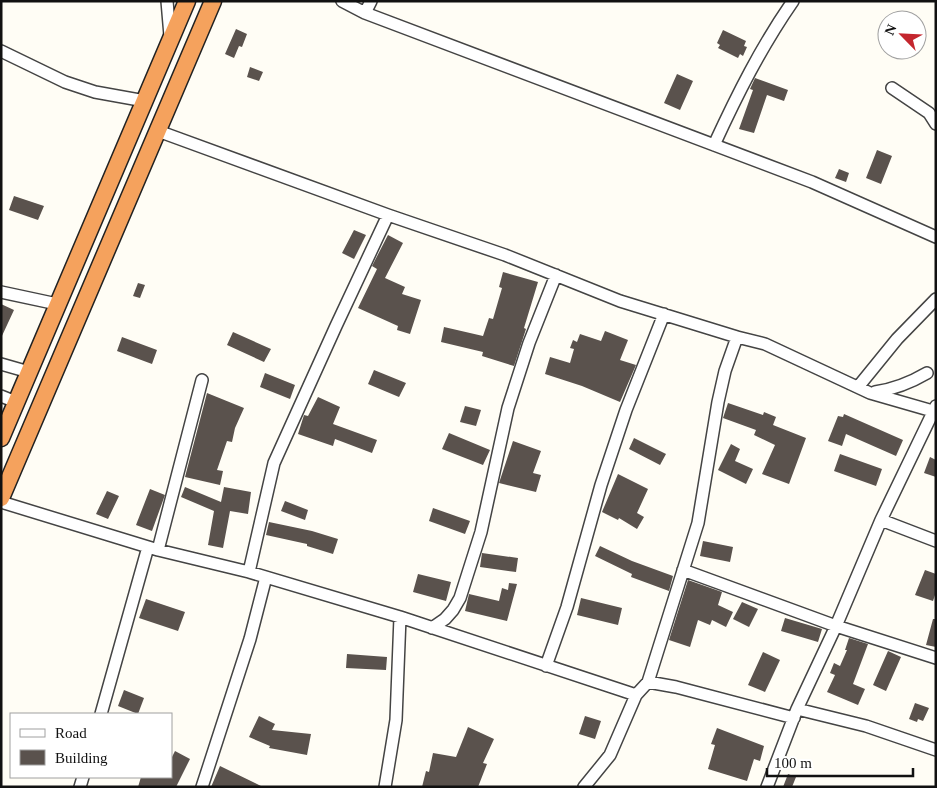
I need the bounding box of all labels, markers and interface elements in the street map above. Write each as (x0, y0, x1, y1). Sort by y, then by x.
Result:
north arrow (877, 10, 927, 60)
text: N (882, 22, 899, 38)
legend (10, 713, 172, 778)
text: Road (55, 725, 87, 741)
scale bar (767, 746, 913, 778)
text: Building (55, 750, 108, 766)
text: 100 m (774, 755, 812, 771)

